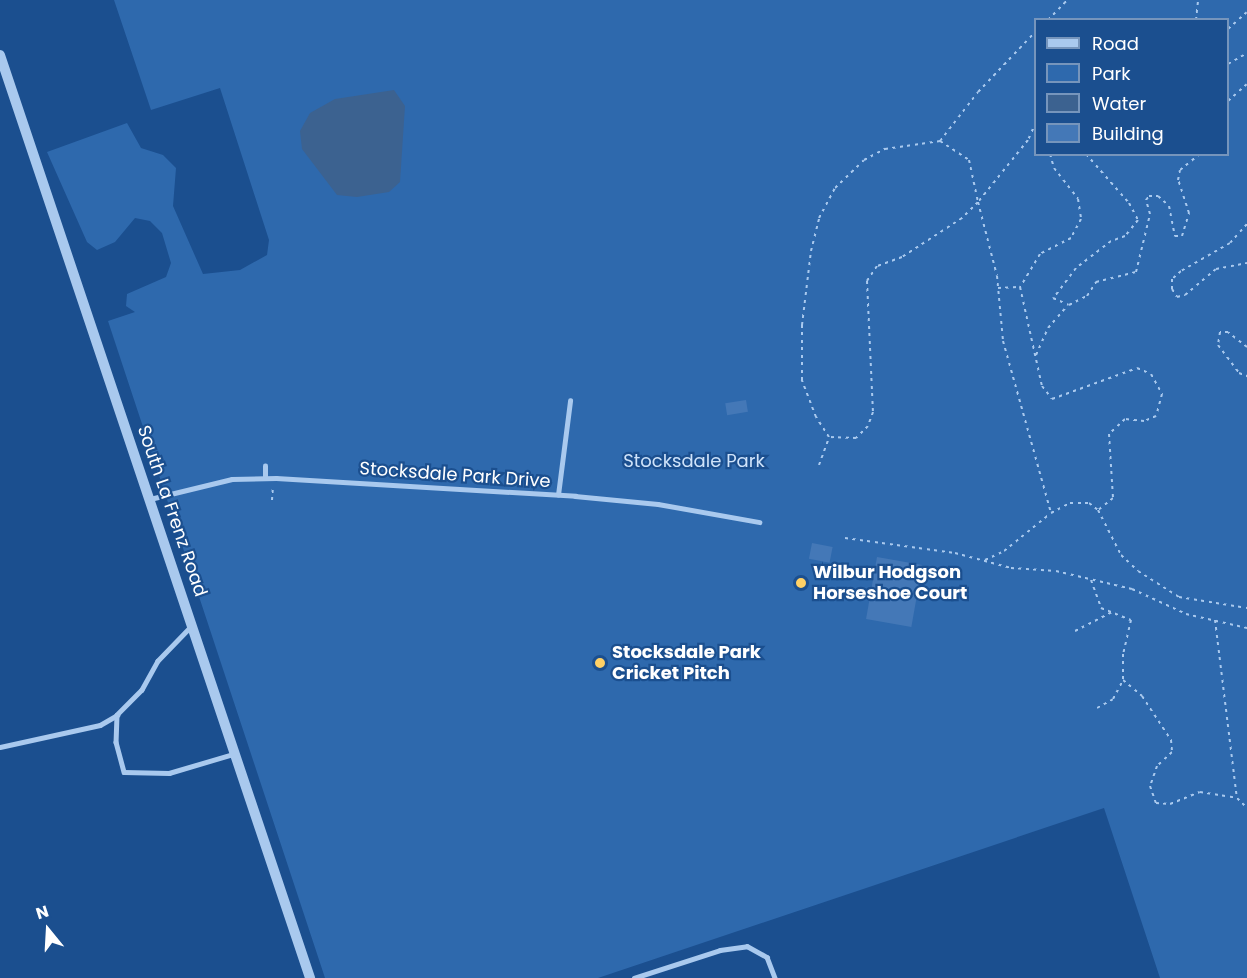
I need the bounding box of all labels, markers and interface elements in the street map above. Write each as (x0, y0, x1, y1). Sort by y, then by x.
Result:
legend (1034, 18, 1229, 156)
text: Road (1092, 31, 1139, 56)
text: Park (1092, 61, 1131, 86)
text: Water (1092, 91, 1146, 116)
text: Building (1092, 121, 1164, 146)
street label: South La Frenz Road (133, 423, 211, 599)
park label: Stocksdale Park (623, 450, 765, 472)
street label: Stocksdale Park Drive (359, 458, 551, 492)
place label: Wilbur Hodgson Horseshoe Court (813, 562, 967, 604)
marker: Wilbur Hodgson Horseshoe Court (794, 576, 808, 590)
place label: Stocksdale Park Cricket Pitch (612, 642, 761, 684)
marker: Stocksdale Park Cricket Pitch (593, 656, 607, 670)
north arrow (18, 900, 78, 960)
text: N (33, 900, 52, 925)

